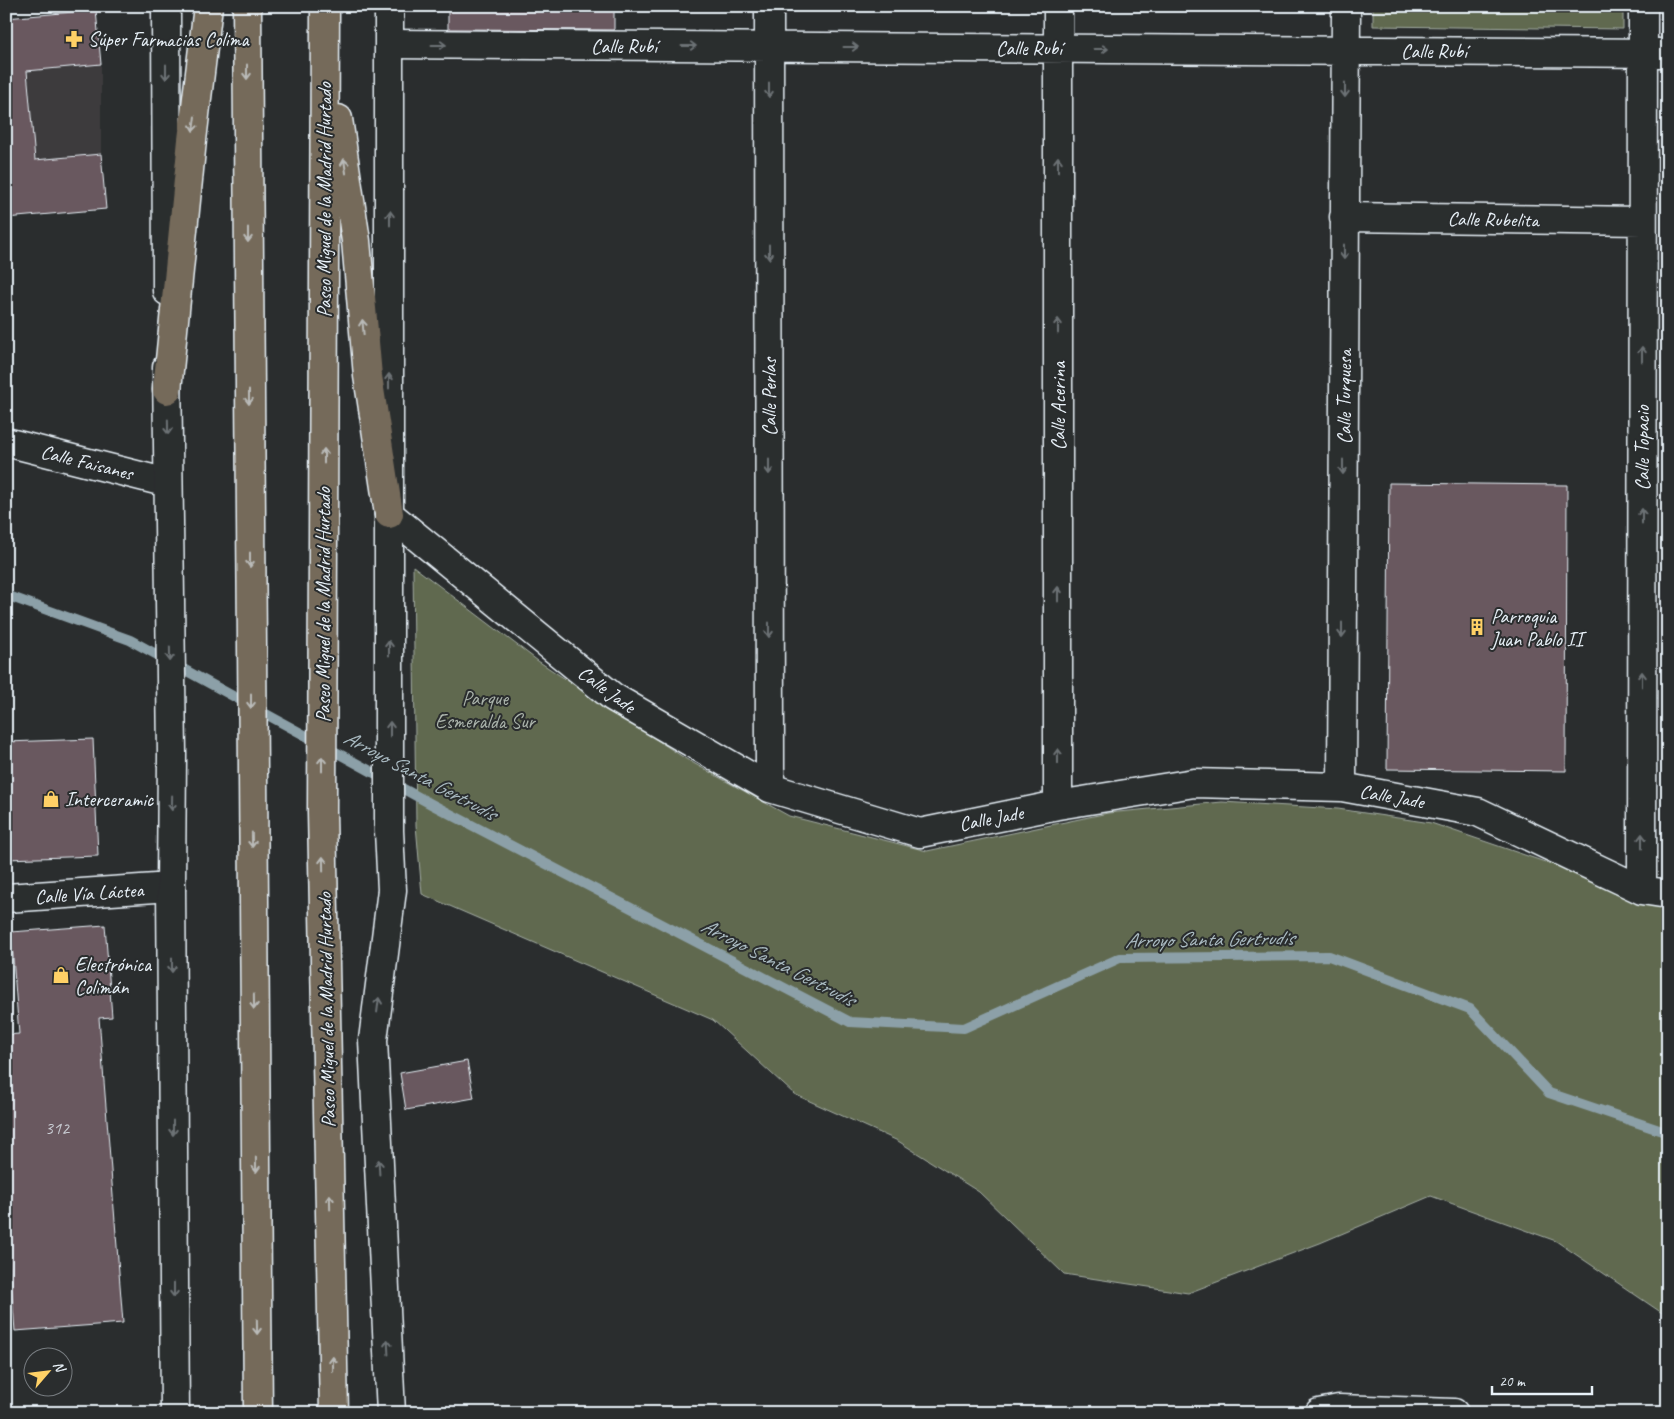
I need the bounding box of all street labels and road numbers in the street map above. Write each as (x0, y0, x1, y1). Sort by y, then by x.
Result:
street label: Calle Rubí (591, 34, 661, 59)
street label: Calle Rubí (996, 36, 1066, 61)
street label: Calle Rubí (1401, 39, 1471, 64)
street label: Paseo Miguel de la Madrid Hurtado (312, 82, 337, 318)
street label: Calle Rubelita (1447, 206, 1540, 233)
street label: Calle Turquesa (1332, 348, 1357, 444)
street label: Calle Perlas (757, 356, 782, 436)
street label: Calle Acerina (1046, 360, 1071, 450)
street label: Calle Topacio (1630, 405, 1655, 490)
street label: Calle Faisanes (38, 439, 138, 487)
street label: Paseo Miguel de la Madrid Hurtado (311, 487, 336, 723)
street label: Calle Jade (573, 660, 642, 719)
street label: Calle Jade (1358, 779, 1428, 815)
street label: Calle Jade (957, 800, 1027, 837)
street label: Calle Vía Láctea (34, 877, 146, 910)
street label: Paseo Miguel de la Madrid Hurtado (312, 891, 341, 1128)

